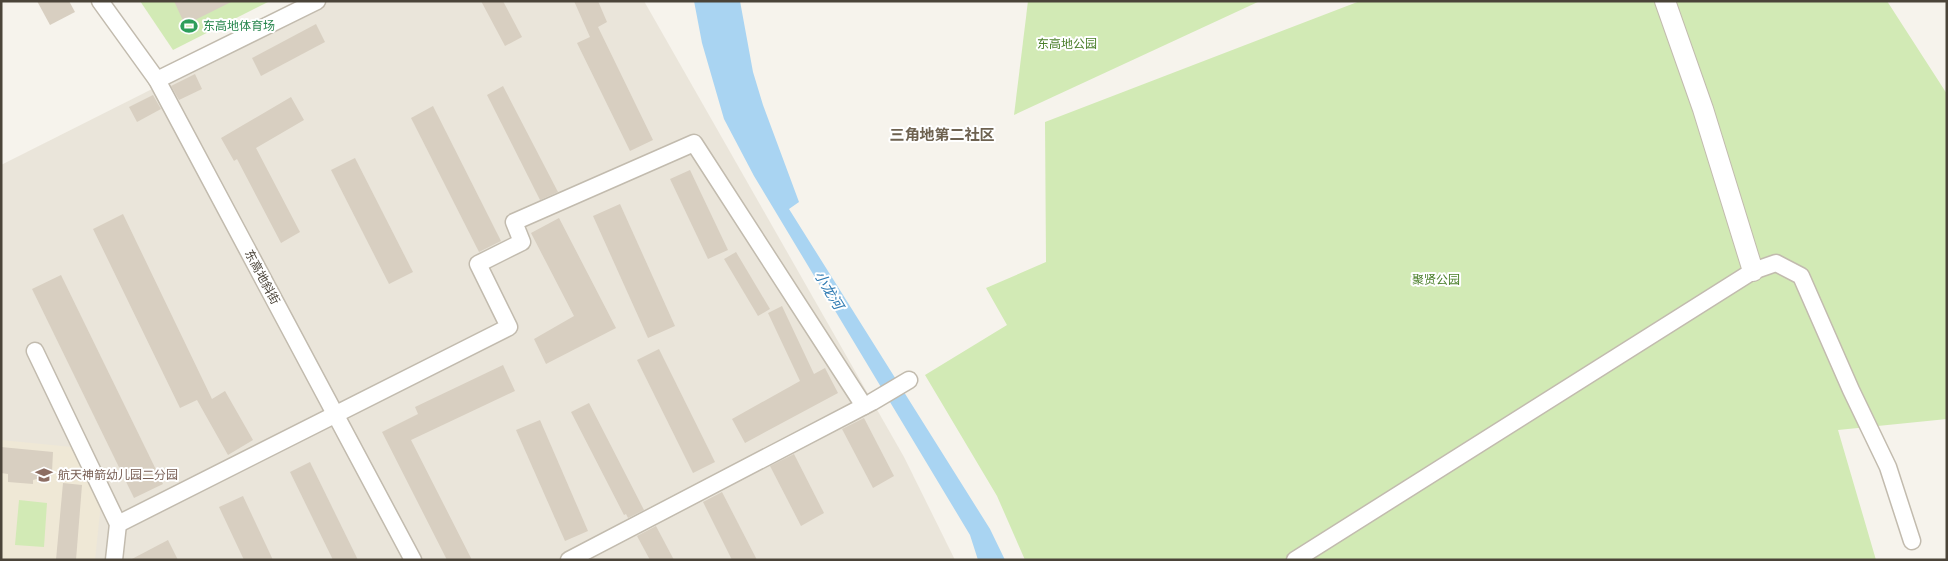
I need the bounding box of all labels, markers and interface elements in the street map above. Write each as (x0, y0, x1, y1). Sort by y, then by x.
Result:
sports icon: 东高地体育场 (179, 16, 199, 36)
place label: 东高地体育场 (203, 19, 275, 33)
park label: 东高地公园 (1037, 37, 1097, 51)
district label: 三角地第二社区 (889, 126, 995, 143)
street label: 东高地斜街 (242, 247, 282, 307)
water label: 小龙河 (811, 268, 848, 315)
park label: 聚贤公园 (1412, 273, 1460, 287)
school or university icon: 航天神箭幼儿园二分园 (34, 465, 54, 485)
place label: 航天神箭幼儿园二分园 (58, 468, 178, 482)

